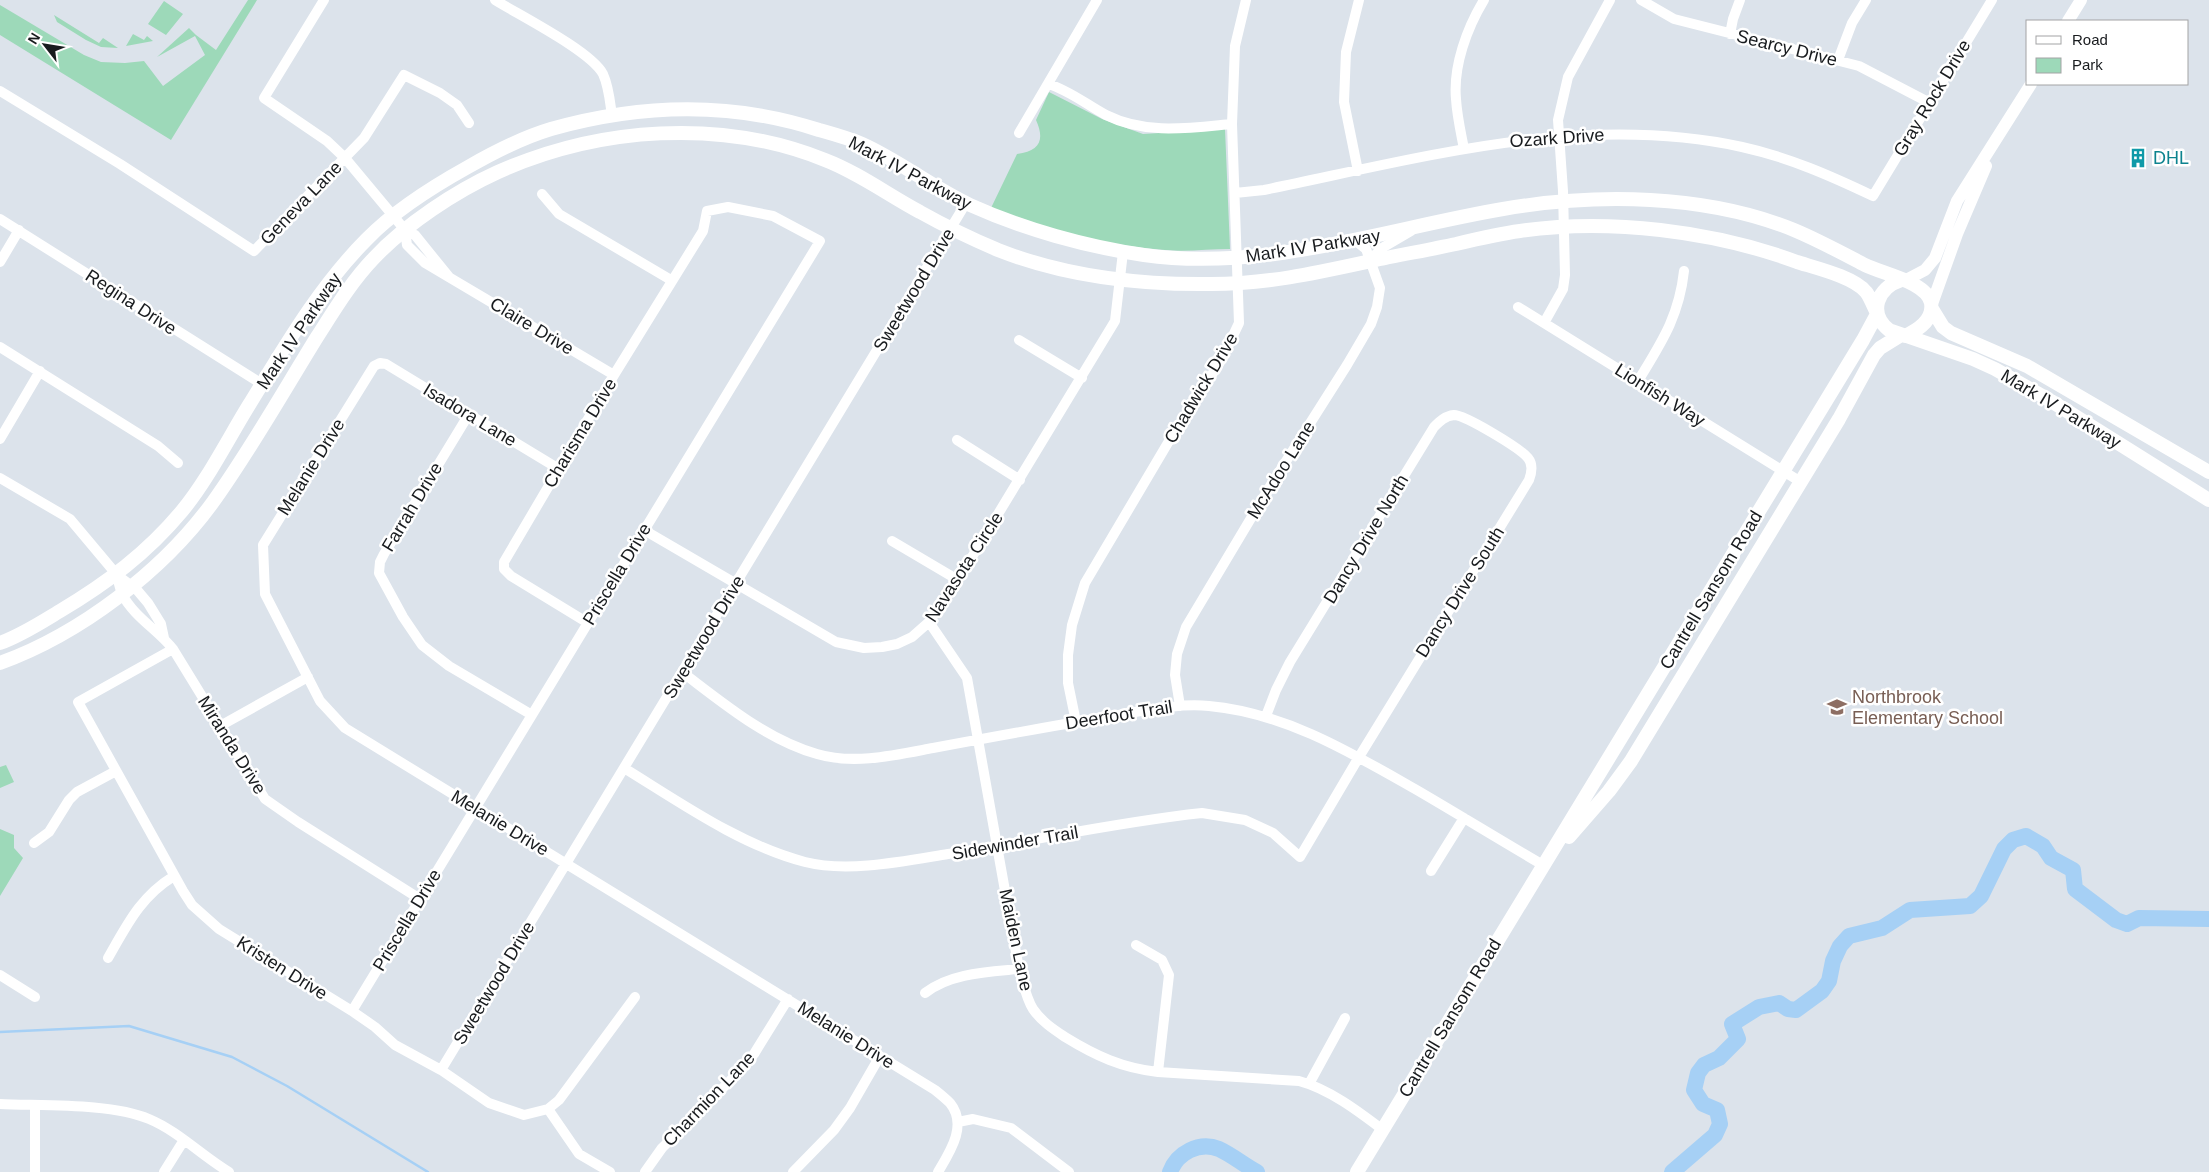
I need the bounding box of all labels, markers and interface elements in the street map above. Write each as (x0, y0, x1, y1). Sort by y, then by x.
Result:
north arrow (20, 20, 70, 70)
legend (2026, 20, 2189, 85)
street label: Searcy Drive (1735, 26, 1839, 70)
text: N (24, 30, 43, 47)
text: Road (2072, 31, 2108, 48)
street label: Gray Rock Drive (1889, 36, 1975, 160)
text: Park (2072, 56, 2103, 73)
street label: Ozark Drive (1509, 125, 1605, 151)
street label: Mark IV Parkway (845, 132, 975, 214)
building icon: DHL (2127, 147, 2149, 169)
place label: DHL (2153, 148, 2189, 168)
street label: Geneva Lane (256, 157, 346, 249)
street label: Sweetwood Drive (869, 225, 959, 355)
street label: Mark IV Parkway (1244, 225, 1382, 267)
street label: Regina Drive (82, 265, 180, 339)
street label: Mark IV Parkway (253, 269, 345, 393)
street label: Claire Drive (487, 293, 577, 359)
street label: Chadwick Drive (1160, 329, 1242, 447)
street label: Lionfish Way (1611, 359, 1709, 431)
street label: Mark IV Parkway (1998, 365, 2124, 453)
street label: Charisma Drive (539, 375, 621, 491)
street label: Isadora Lane (420, 379, 520, 451)
street label: Melanie Drive (273, 415, 349, 519)
street label: McAdoo Lane (1243, 418, 1319, 522)
street label: Farrah Drive (378, 459, 446, 555)
street label: Dancy Drive North (1320, 471, 1412, 607)
street label: Cantrell Sansom Road (1656, 507, 1766, 673)
street label: Navasota Circle (921, 508, 1007, 626)
street label: Priscella Drive (579, 520, 655, 628)
street label: Dancy Drive South (1412, 523, 1508, 661)
street label: Sweetwood Drive (659, 572, 749, 702)
place label: Northbrook Elementary School (1852, 687, 2003, 728)
street label: Miranda Drive (194, 692, 270, 798)
school or university icon: Northbrook Elementary School (1826, 696, 1848, 718)
street label: Deerfoot Trail (1064, 697, 1174, 733)
street label: Melanie Drive (448, 786, 552, 860)
street label: Sidewinder Trail (950, 822, 1080, 864)
street label: Priscella Drive (369, 866, 445, 974)
street label: Maiden Lane (995, 887, 1037, 993)
street label: Sweetwood Drive (449, 918, 539, 1048)
street label: Kristen Drive (233, 932, 331, 1004)
street label: Cantrell Sansom Road (1395, 935, 1505, 1101)
street label: Melanie Drive (794, 997, 898, 1073)
street label: Charmion Lane (659, 1048, 759, 1150)

